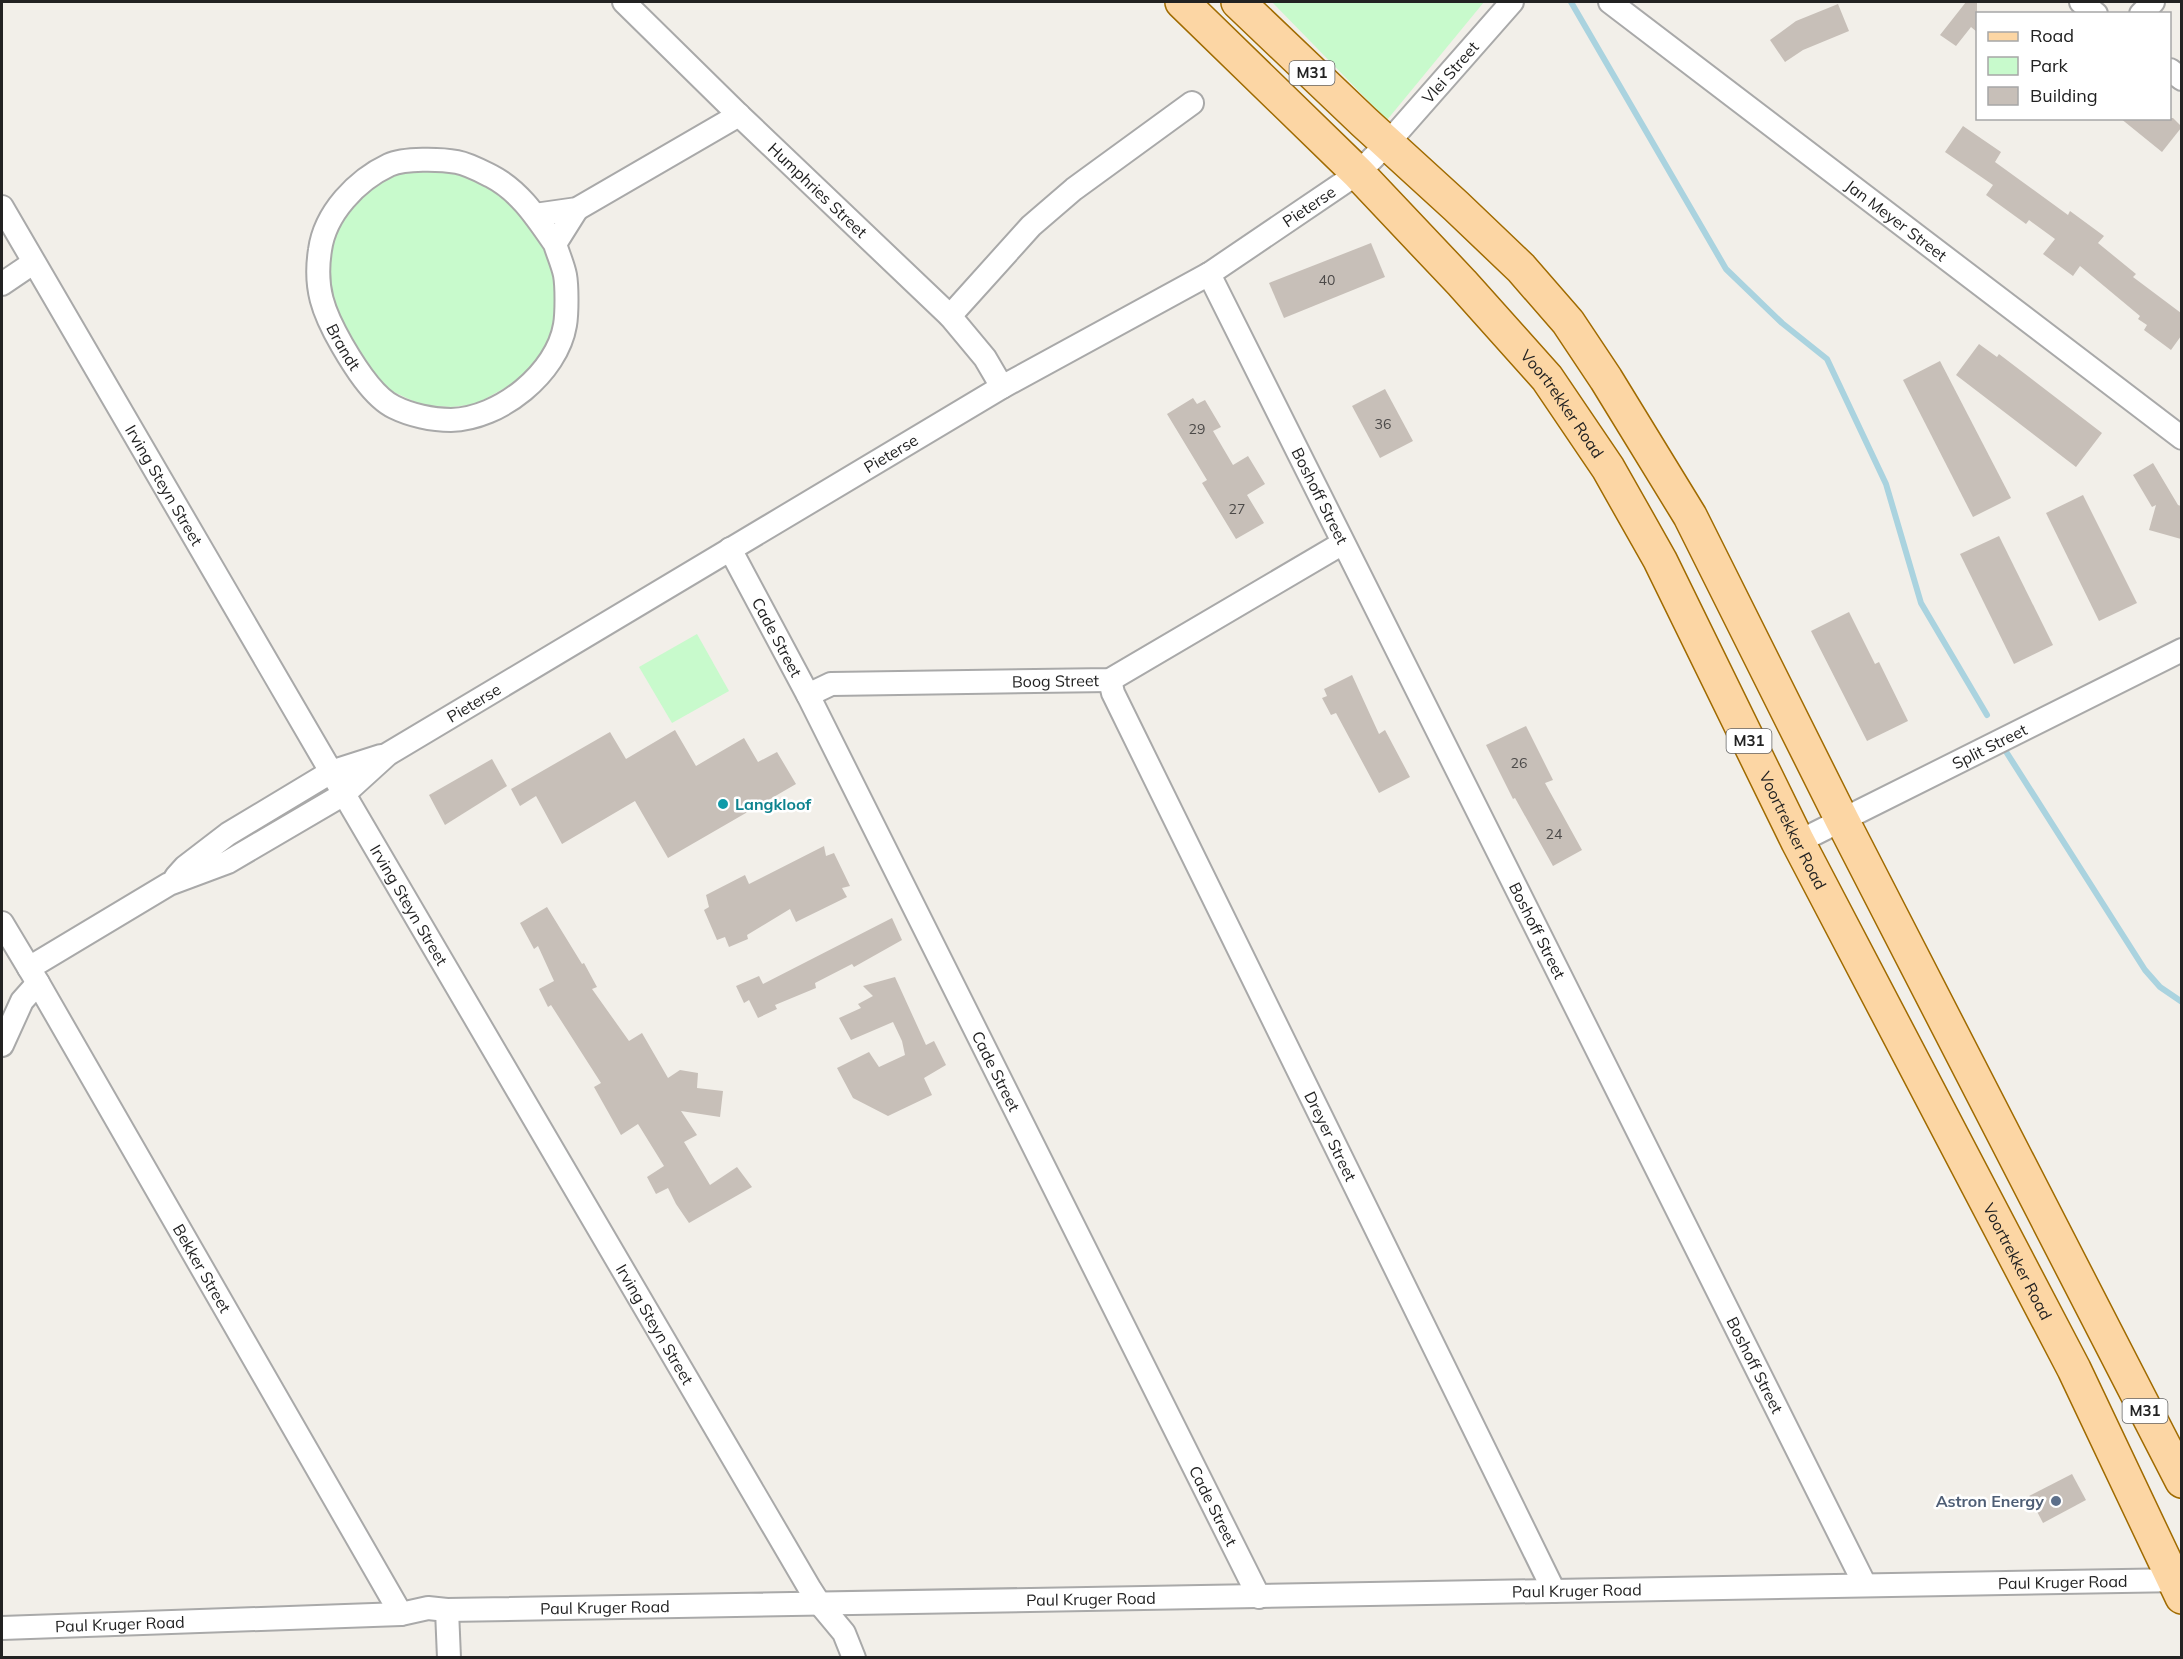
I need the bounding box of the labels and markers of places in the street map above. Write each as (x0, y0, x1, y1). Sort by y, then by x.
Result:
place label: Langkloof (735, 794, 812, 814)
marker: Langkloof (716, 797, 730, 811)
place label: Astron Energy (1936, 1491, 2044, 1511)
marker: Astron Energy (2049, 1494, 2063, 1508)

